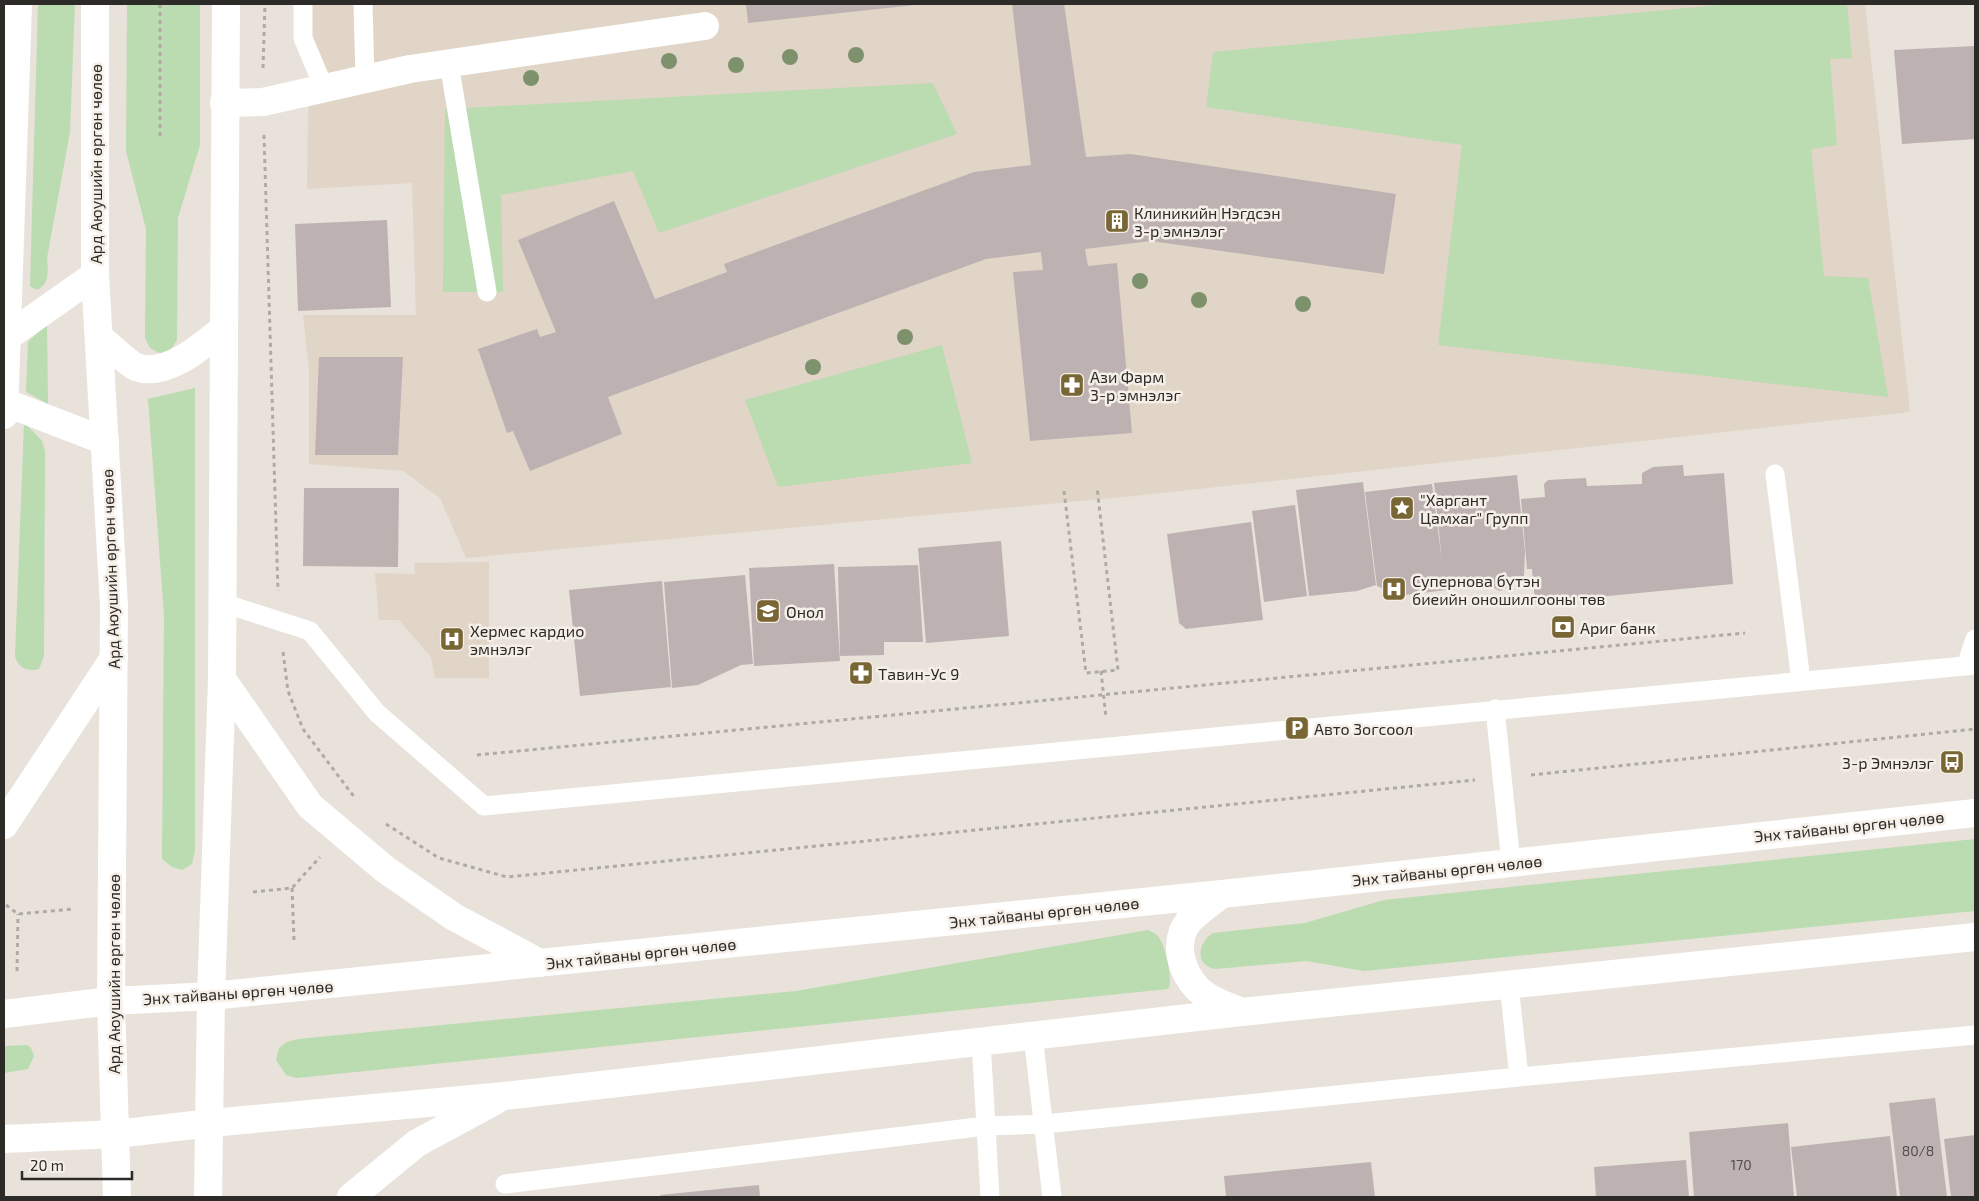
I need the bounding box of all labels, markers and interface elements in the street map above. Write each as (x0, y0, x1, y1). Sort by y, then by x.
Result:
street label: Ард Аюушийн өргөн чөлөө (86, 64, 106, 264)
place label: Клиникийн Нэгдсэн 3-р эмнэлэг (1134, 203, 1281, 240)
building icon: Клиникийн Нэгдсэн 3-р эмнэлэг (1104, 208, 1130, 234)
place label: Ази Фарм 3-р эмнэлэг (1090, 367, 1181, 404)
pharmacy icon: Ази Фарм 3-р эмнэлэг (1059, 372, 1085, 398)
street label: Ард Аюушийн өргөн чөлөө (97, 469, 124, 669)
place label: "Харгант Цамхаг" Групп (1420, 490, 1528, 528)
place icon: "Харгант Цамхаг" Групп (1389, 495, 1415, 521)
place label: Супернова бүтэн биеийн оношилгооны төв (1412, 571, 1605, 608)
hospital icon: Супернова бүтэн биеийн оношилгооны төв (1381, 576, 1407, 602)
school or university icon: Онол (755, 598, 781, 624)
place label: Онол (786, 602, 824, 621)
bank icon: Ариг банк (1550, 614, 1576, 640)
place label: Ариг банк (1580, 618, 1656, 637)
place label: Хермес кардио эмнэлэг (470, 621, 584, 658)
hospital icon: Хермес кардио эмнэлэг (439, 626, 465, 652)
pharmacy icon: Тавин-Ус 9 (848, 660, 874, 686)
place label: Тавин-Ус 9 (878, 664, 959, 683)
parking icon: Авто 3огсоол (1284, 715, 1310, 741)
place label: Авто 3огсоол (1314, 719, 1413, 738)
bus stop icon: 3-р Эмнэлэг (1939, 749, 1965, 775)
place label: 3-р Эмнэлэг (1842, 753, 1935, 772)
street label: Энх тайваны өргөн чөлөө (1753, 807, 1945, 845)
street label: Энх тайваны өргөн чөлөө (1351, 851, 1543, 889)
street label: Ард Аюушийн өргөн чөлөө (104, 874, 124, 1074)
street label: Энх тайваны өргөн чөлөө (948, 893, 1140, 931)
street label: Энх тайваны өргөн чөлөө (545, 934, 737, 972)
street label: Энх тайваны өргөн чөлөө (142, 976, 334, 1008)
house number: 80/8 (1902, 1142, 1934, 1159)
scale bar (22, 1148, 132, 1180)
text: 20 m (30, 1156, 64, 1174)
house number: 170 (1730, 1156, 1752, 1173)

